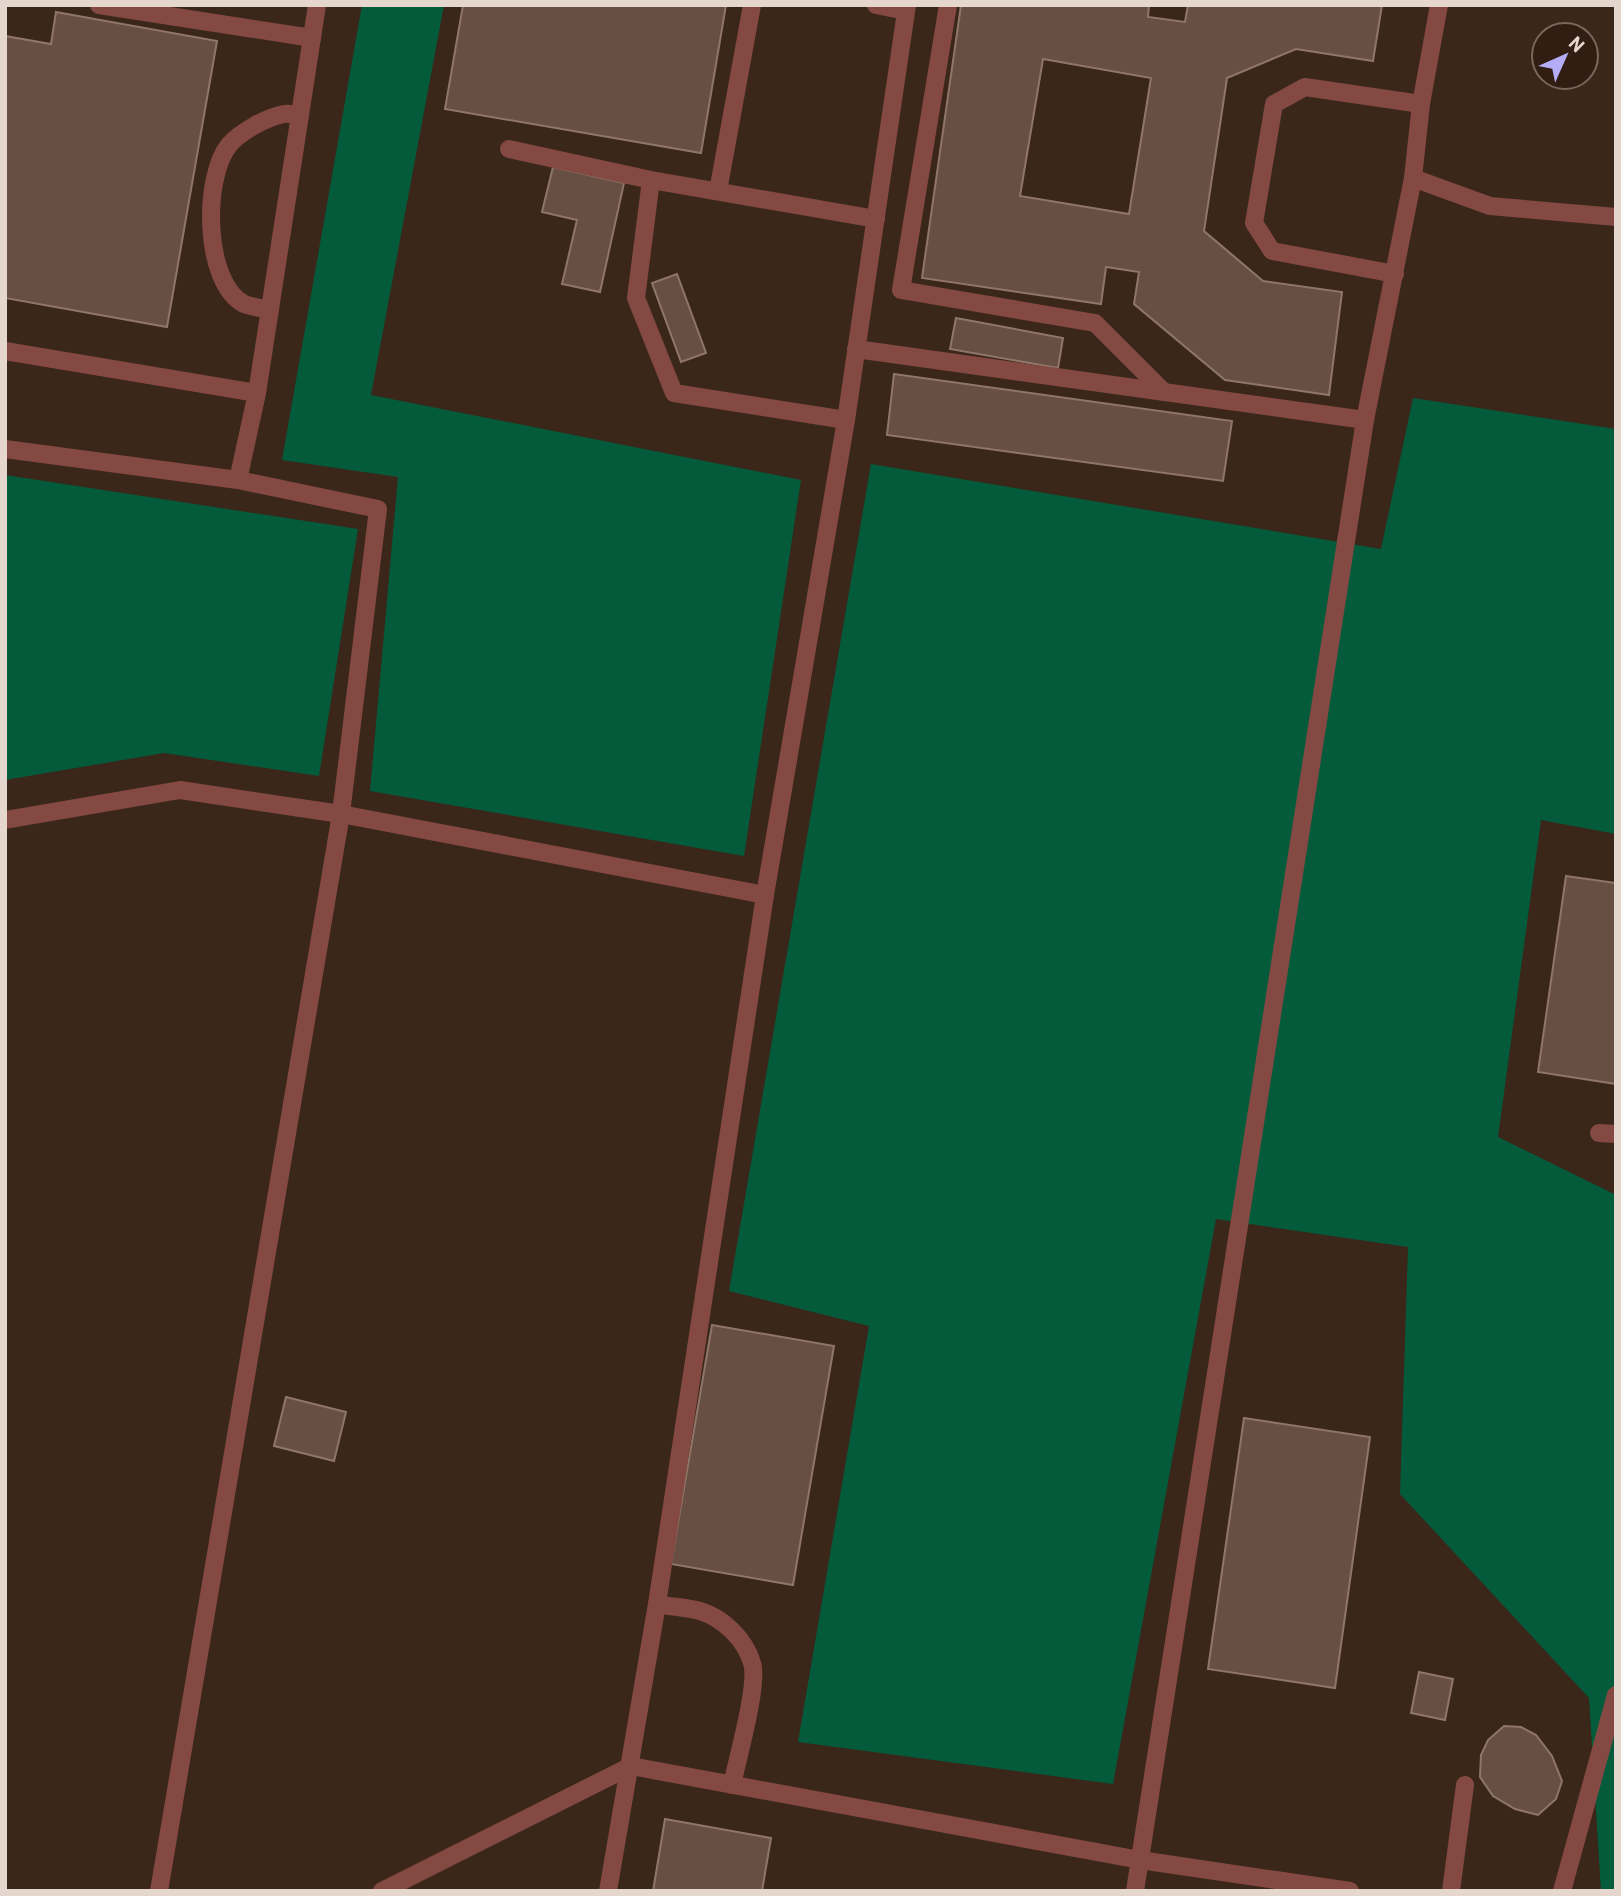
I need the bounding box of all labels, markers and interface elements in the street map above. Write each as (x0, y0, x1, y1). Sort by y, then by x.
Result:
north arrow (1530, 21, 1600, 91)
text: N (1565, 31, 1590, 56)

